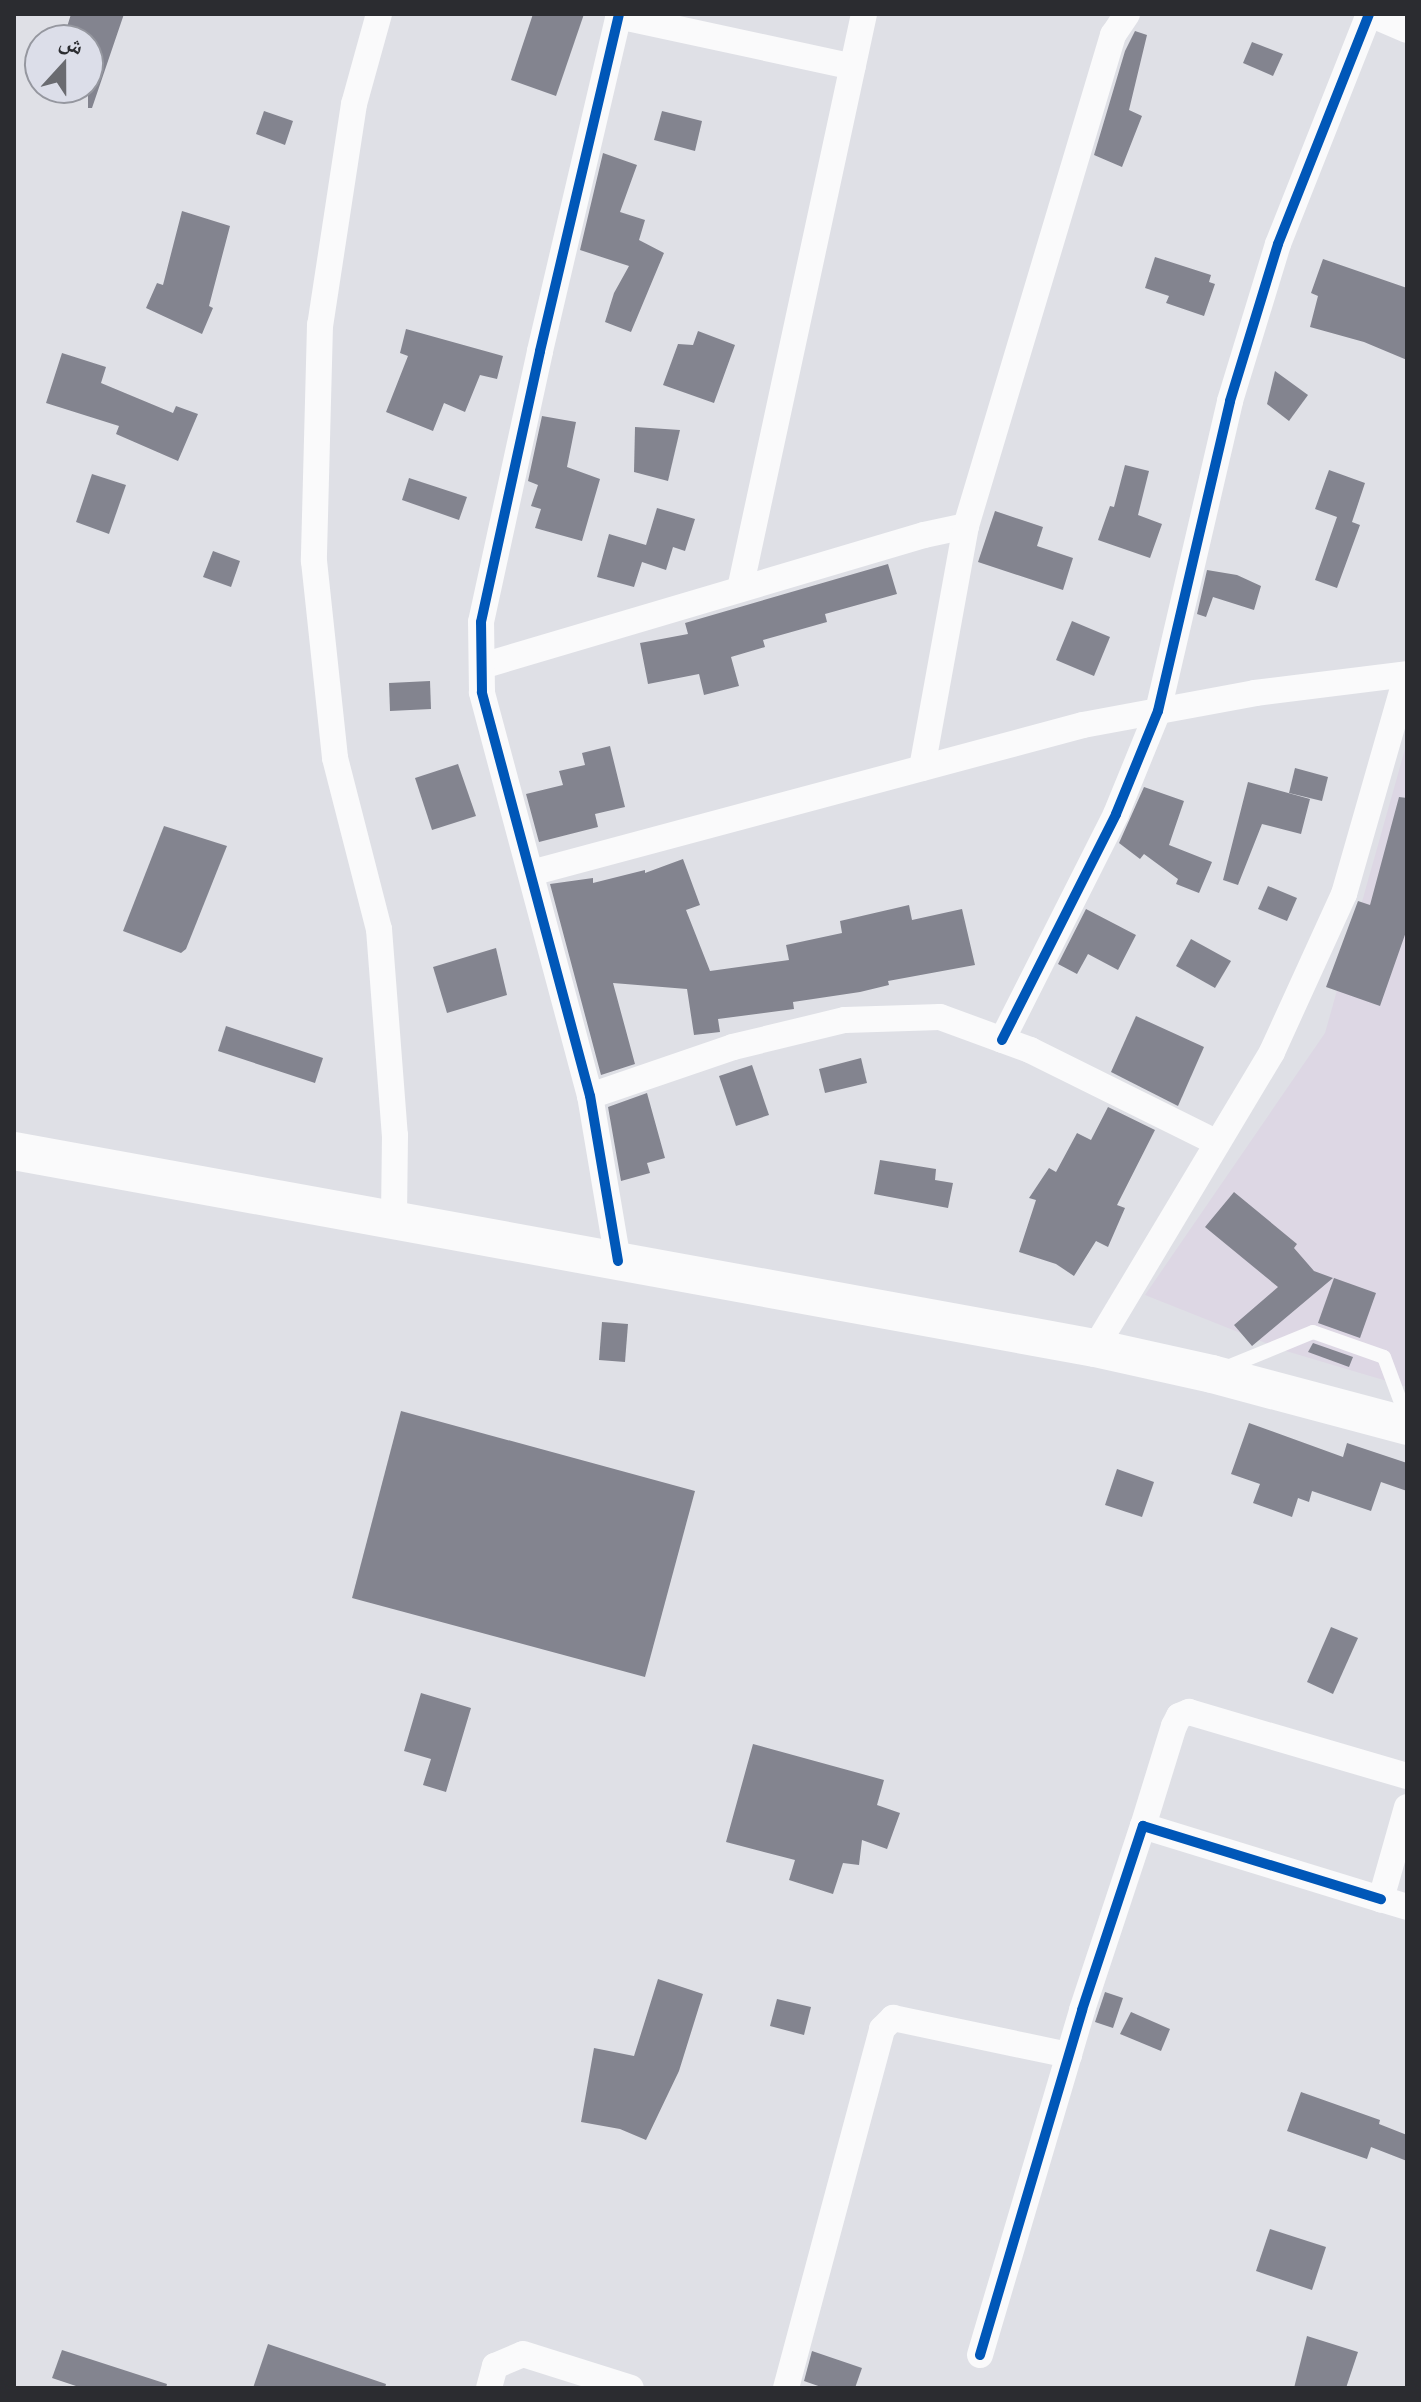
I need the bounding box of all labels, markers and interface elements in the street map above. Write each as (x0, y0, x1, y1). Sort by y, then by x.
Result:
north arrow (24, 24, 104, 104)
text: ش (56, 25, 88, 62)

